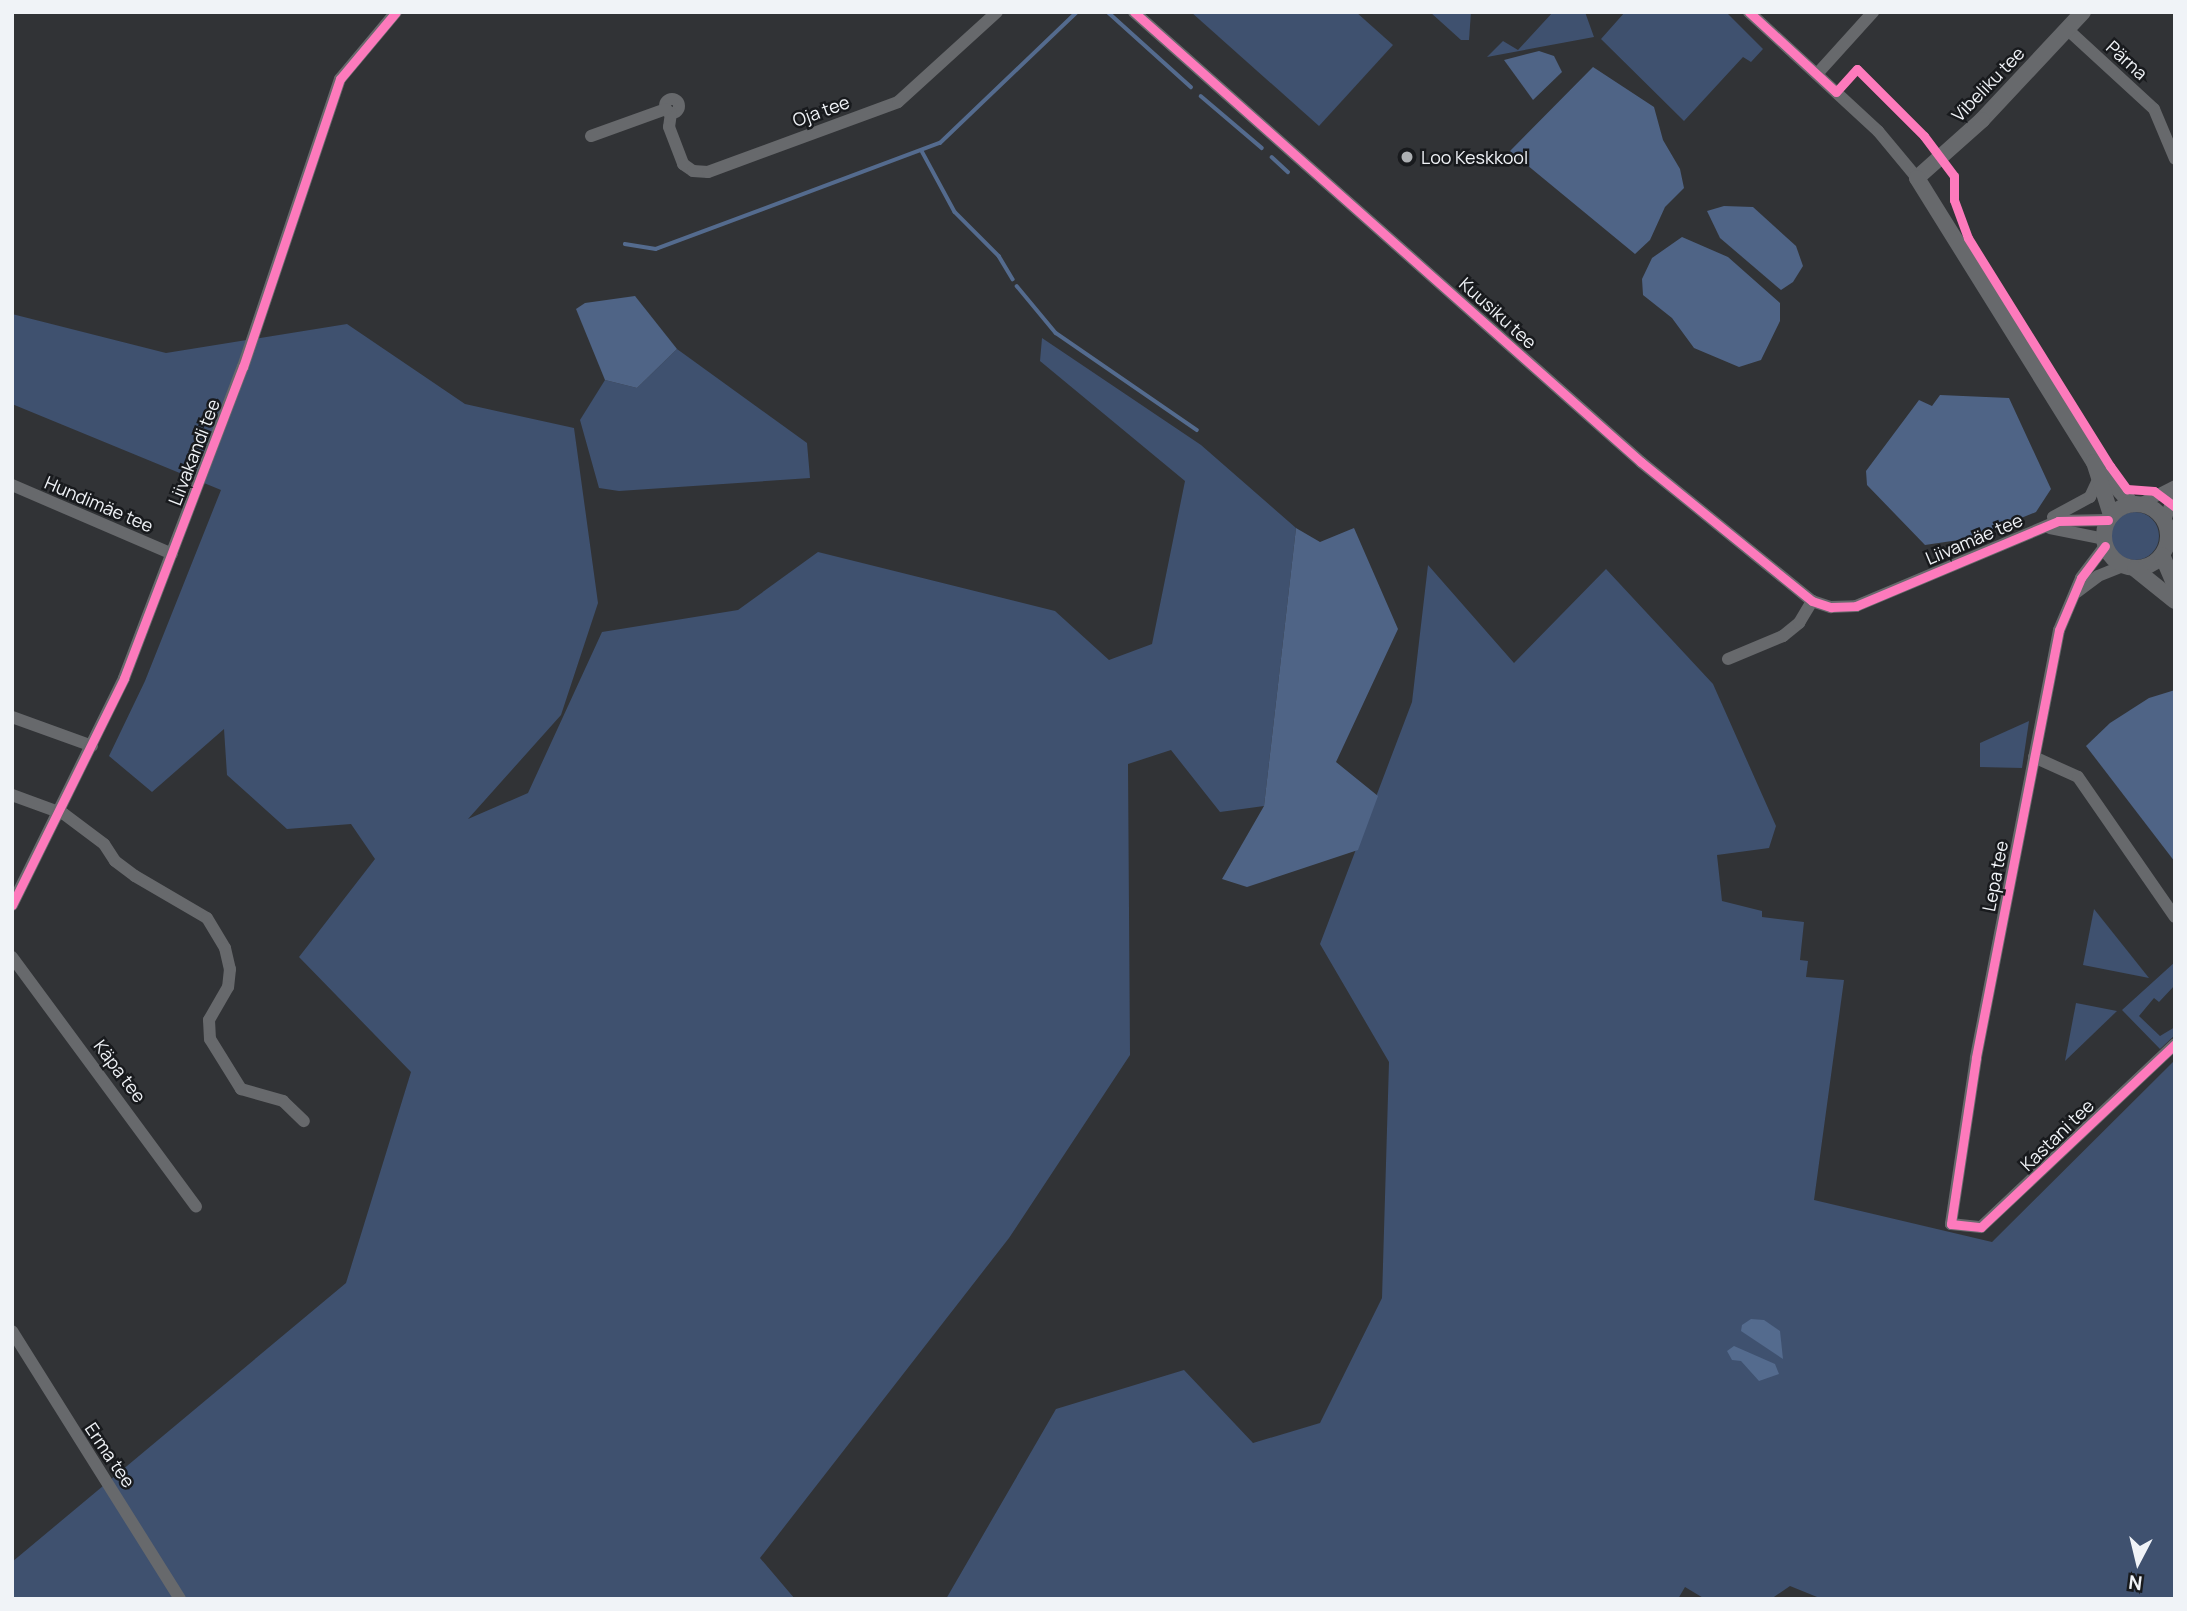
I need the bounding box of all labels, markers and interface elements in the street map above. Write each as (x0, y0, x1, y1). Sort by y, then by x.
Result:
street label: Pärna (2102, 36, 2152, 84)
street label: Vibeliku tee (1947, 42, 2029, 126)
street label: Oja tee (790, 91, 852, 131)
place label: Loo Keskkool (1421, 146, 1528, 168)
marker: Loo Keskkool (1399, 149, 1415, 165)
street label: Kuusiku tee (1455, 273, 1541, 353)
street label: Liivakandi tee (164, 396, 224, 508)
street label: Hundimäe tee (41, 471, 157, 537)
street label: Liivamäe tee (1922, 509, 2026, 569)
street label: Lepa tee (1978, 839, 2012, 913)
street label: Käpa tee (89, 1035, 151, 1107)
street label: Kastani tee (2016, 1095, 2098, 1175)
street label: Erma tee (80, 1418, 140, 1492)
north arrow (2103, 1527, 2173, 1597)
text: N (2127, 1569, 2144, 1597)

